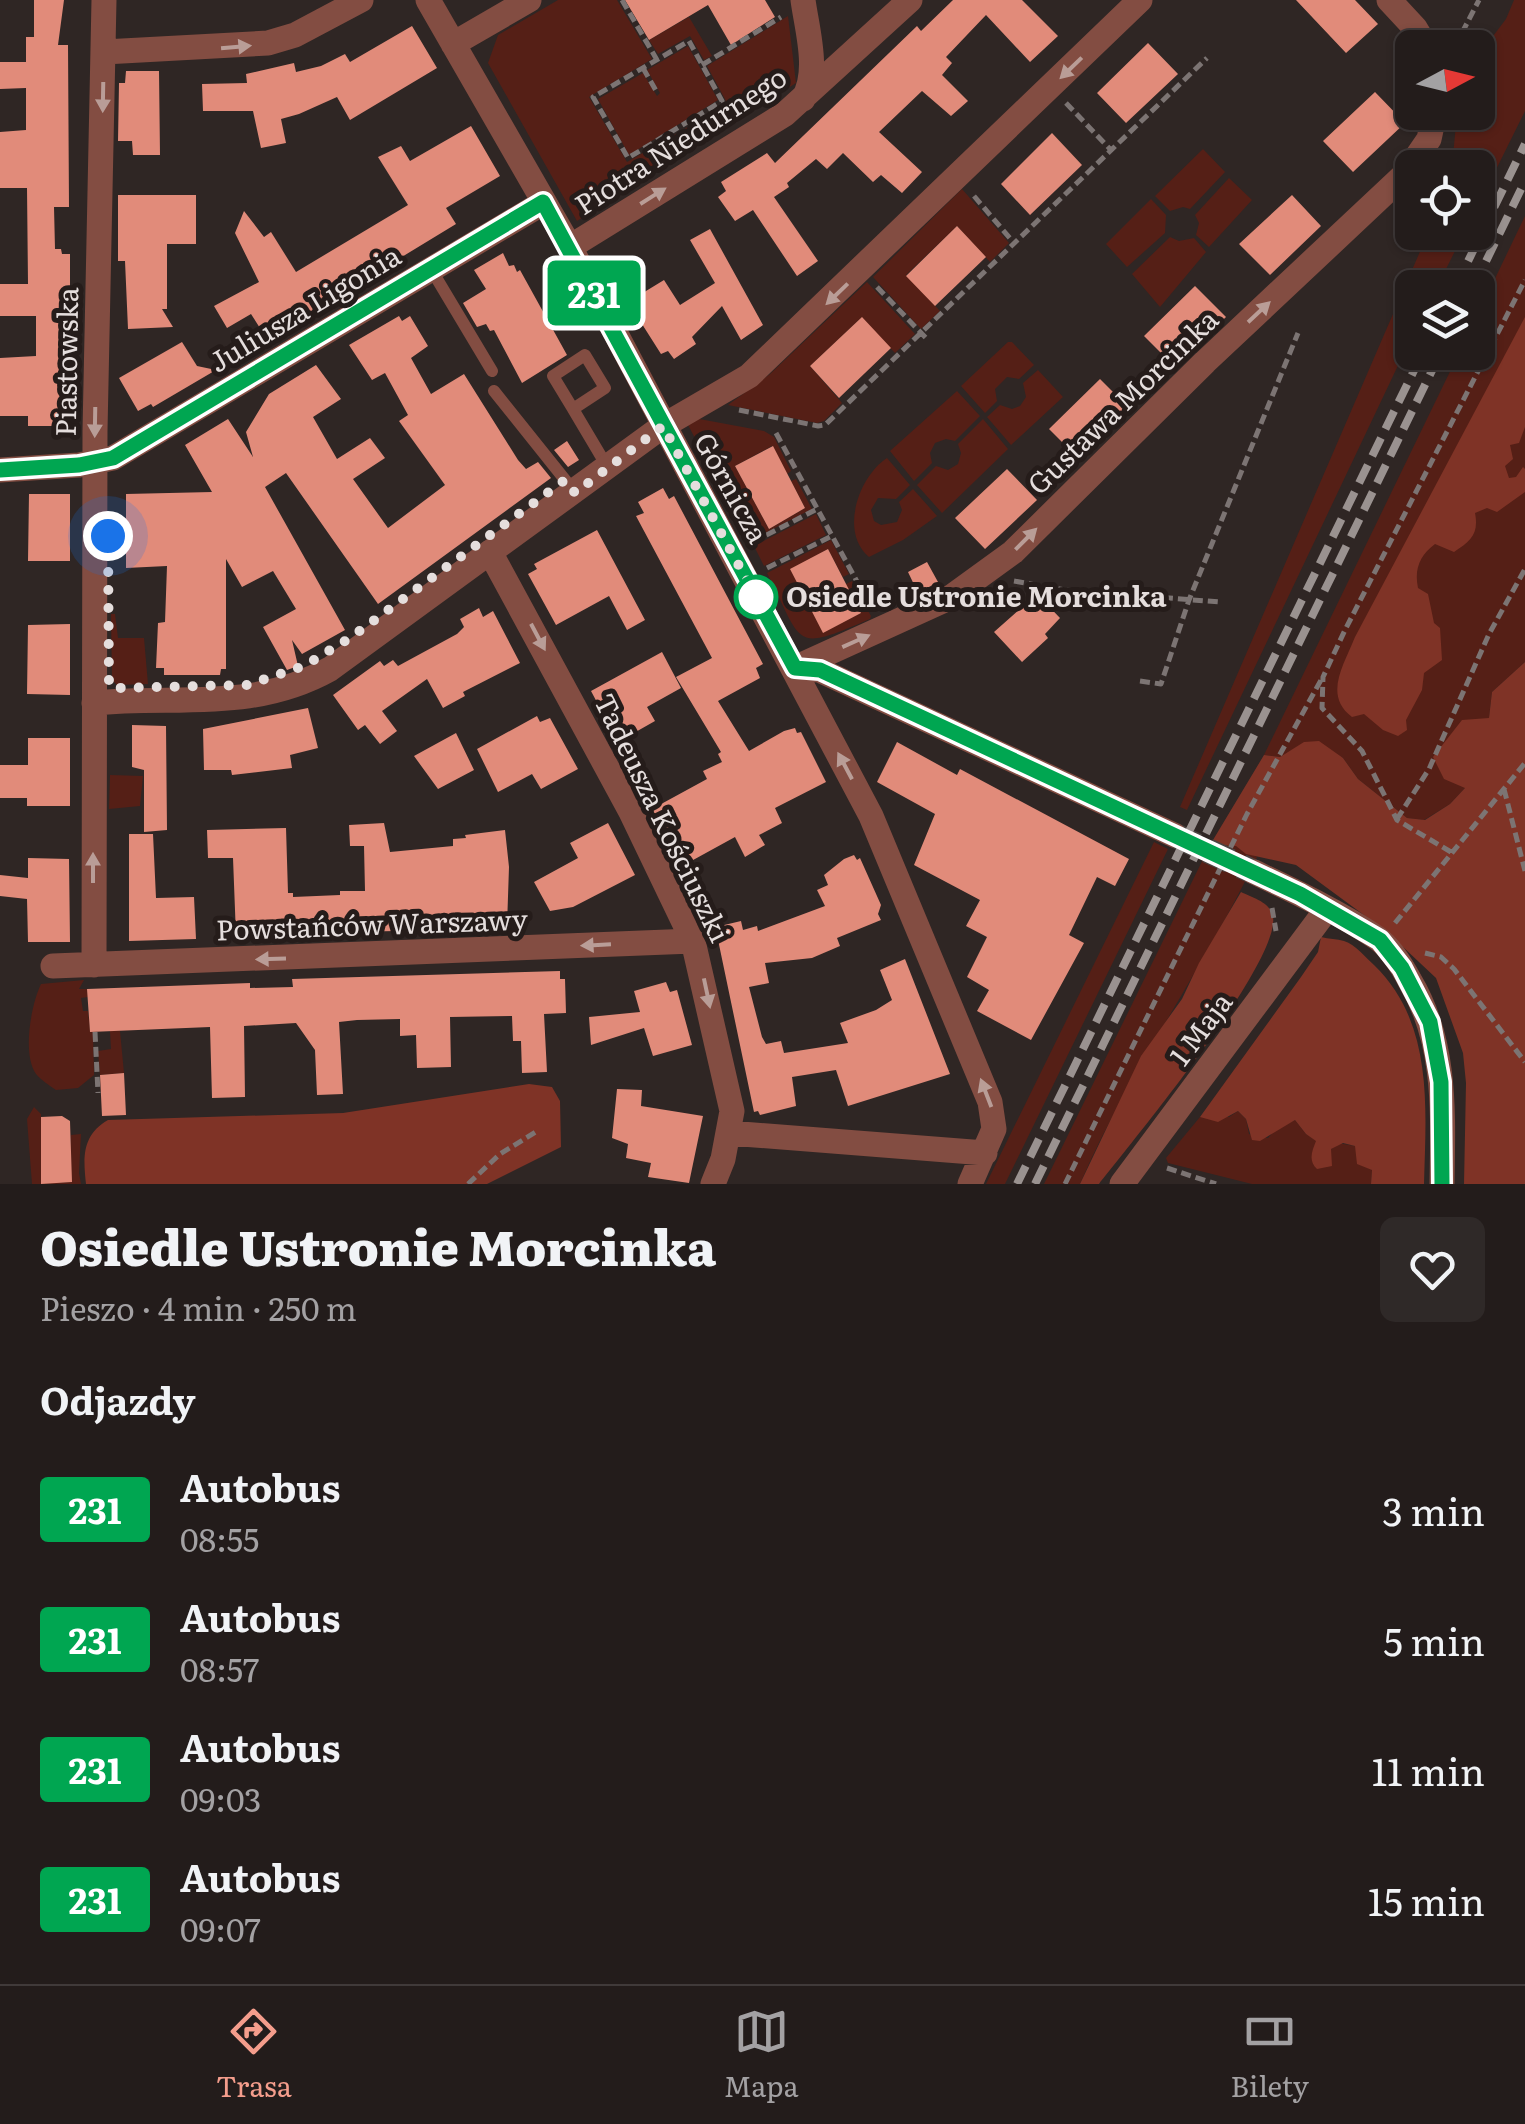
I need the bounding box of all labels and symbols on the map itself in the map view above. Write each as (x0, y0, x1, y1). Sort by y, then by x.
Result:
north arrow (1395, 30, 1495, 130)
one-way arrow (221, 38, 253, 54)
street label: Piotra Niedurnego (566, 55, 794, 224)
one-way arrow (1059, 56, 1083, 80)
one-way arrow (94, 82, 110, 114)
one-way arrow (639, 188, 667, 205)
street label: Juliusza Ligonia (200, 233, 408, 381)
line badge: 231 (536, 260, 652, 326)
one-way arrow (826, 282, 850, 306)
street label: Piastowska (43, 287, 87, 437)
street label: Gustawa Morcinka (1017, 298, 1227, 503)
one-way arrow (1246, 301, 1270, 324)
one-way arrow (87, 407, 103, 439)
street label: Górnicza (685, 424, 780, 550)
your location (83, 511, 133, 561)
one-way arrow (1014, 528, 1038, 551)
place label: Osiedle Ustronie Morcinka (786, 574, 1167, 616)
marker: Osiedle Ustronie Morcinka (735, 576, 777, 618)
one-way arrow (529, 623, 546, 652)
one-way arrow (841, 633, 871, 649)
street label: Tadeusza Kościuszki (585, 686, 742, 949)
one-way arrow (837, 751, 854, 780)
one-way arrow (85, 851, 101, 883)
street label: Powstańców Warszawy (215, 897, 529, 949)
one-way arrow (579, 937, 611, 953)
one-way arrow (255, 951, 287, 967)
one-way arrow (700, 978, 715, 1009)
street label: 1 Maja (1158, 982, 1241, 1073)
one-way arrow (977, 1078, 993, 1108)

